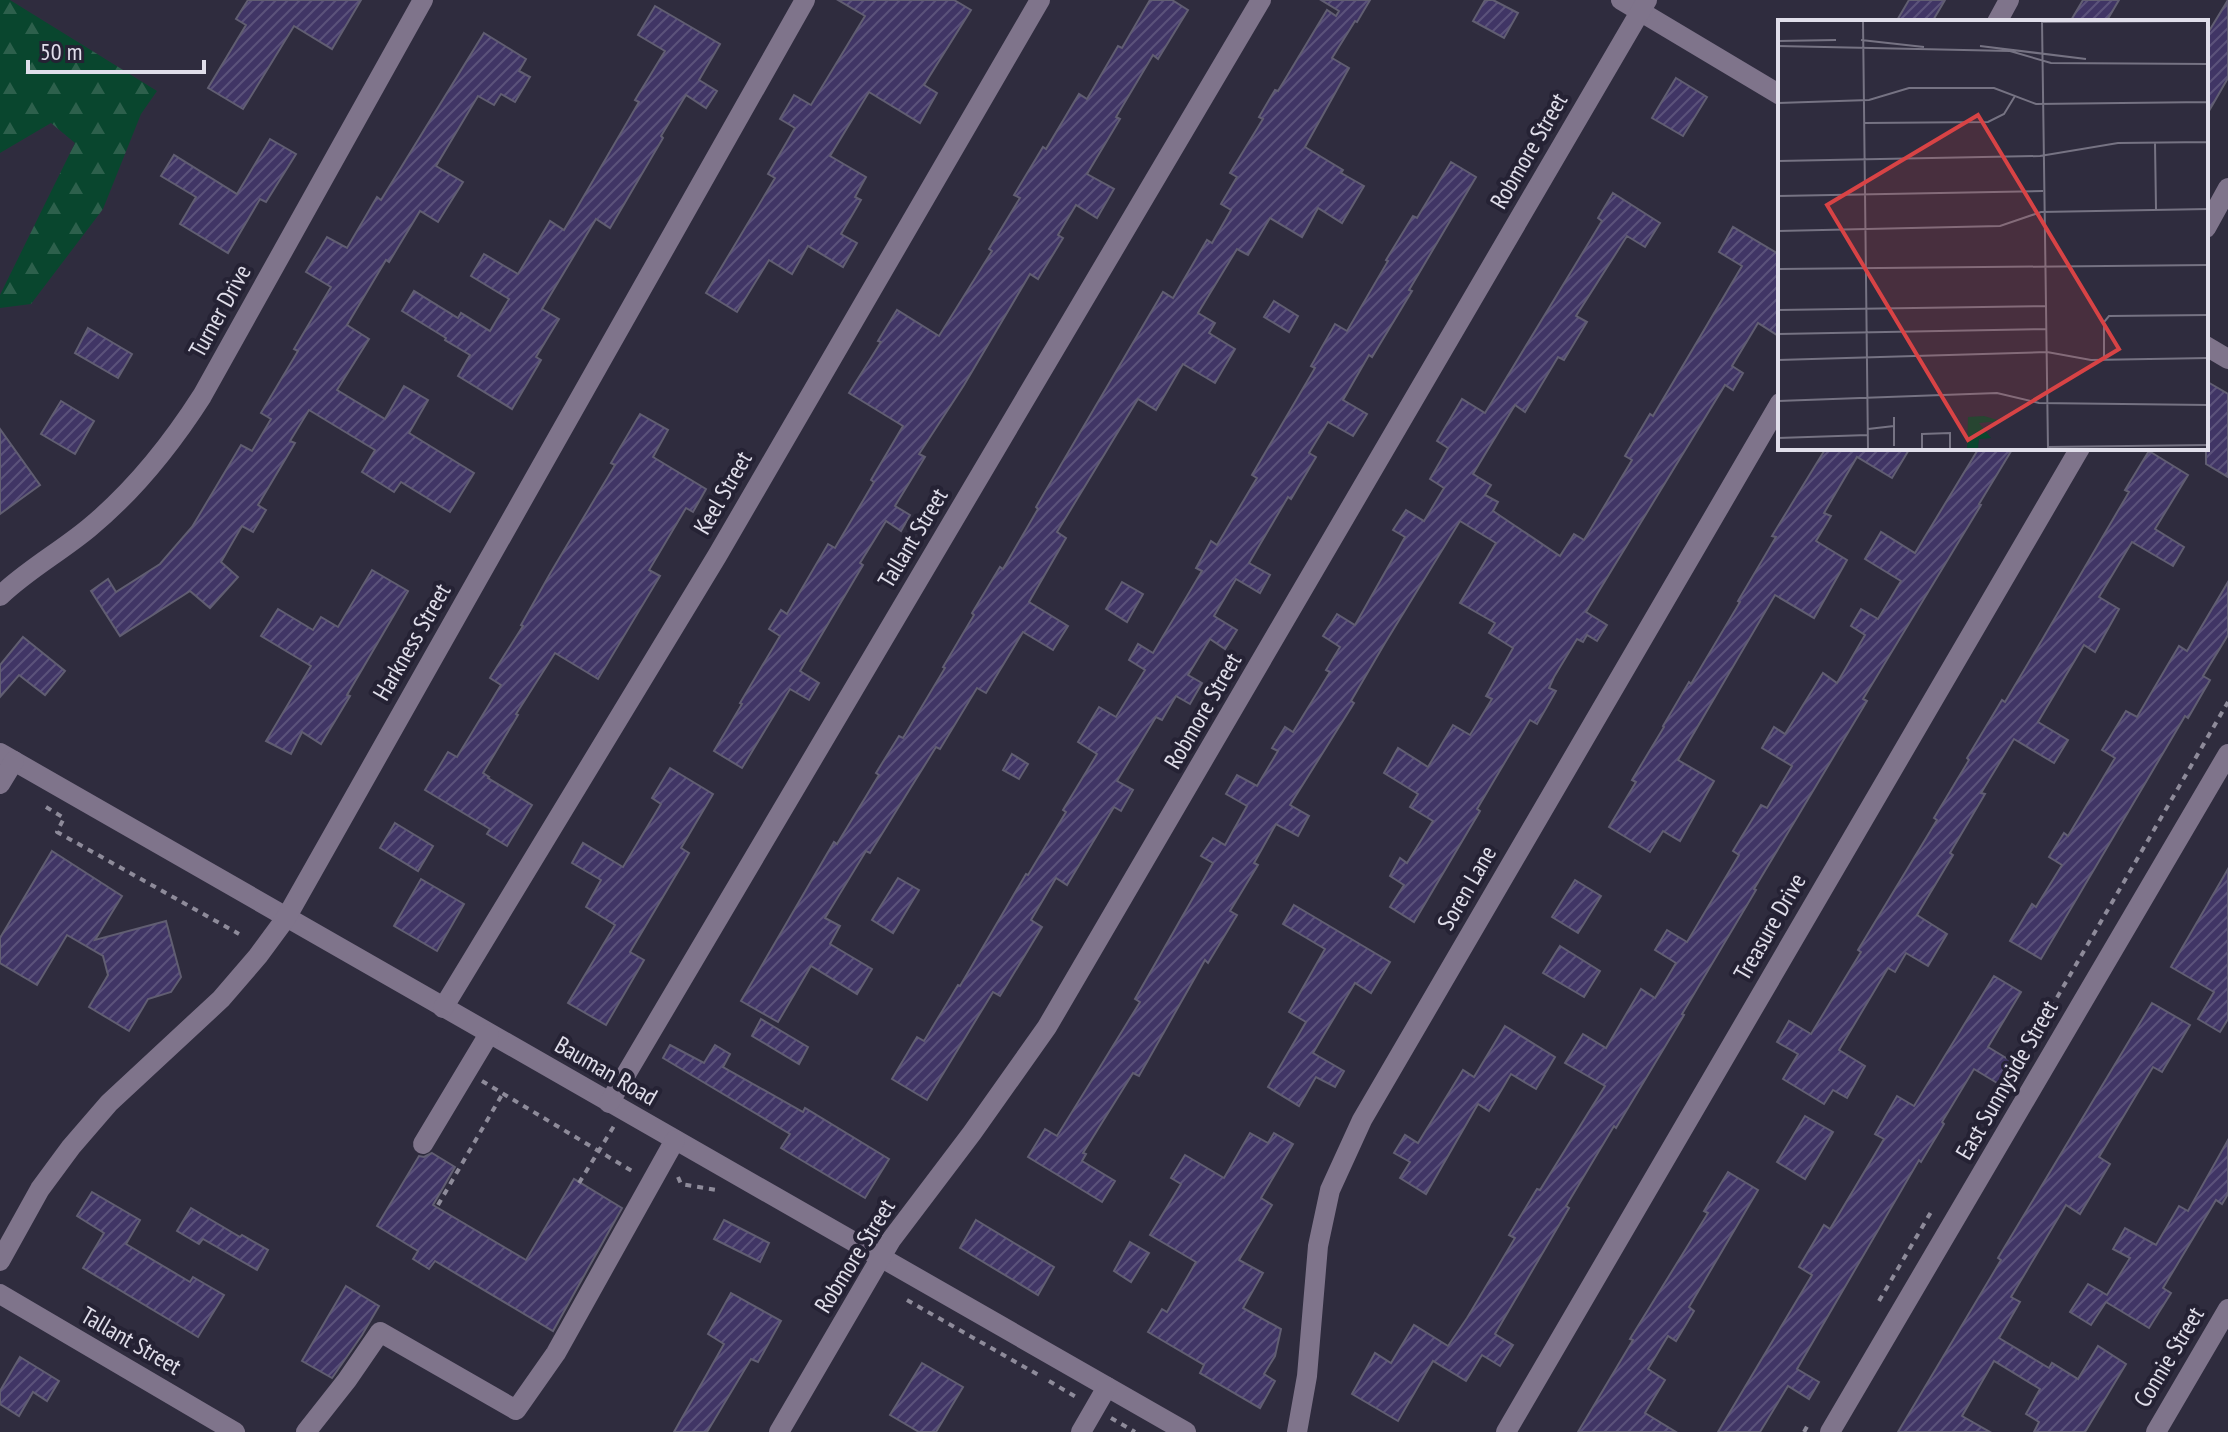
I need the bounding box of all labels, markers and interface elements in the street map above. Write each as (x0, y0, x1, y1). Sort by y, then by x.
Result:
inset map (1778, 20, 2208, 450)
scale bar (28, 24, 204, 74)
text: 50 m (40, 36, 82, 67)
street label: Robmore Street (1483, 87, 1574, 214)
street label: Turner Drive (181, 259, 258, 363)
street label: Keel Street (686, 445, 759, 540)
street label: Tallant Street (871, 482, 955, 593)
street label: Harkness Street (366, 577, 458, 706)
street label: Robmore Street (1157, 647, 1248, 774)
street label: Soren Lane (1430, 840, 1503, 936)
street label: Treasure Drive (1727, 868, 1813, 986)
street label: East Sunnyside Street (1948, 994, 2065, 1165)
street label: Bauman Road (550, 1029, 663, 1112)
street label: Robmore Street (807, 1193, 902, 1318)
street label: Tallant Street (75, 1299, 187, 1382)
street label: Connie Street (2127, 1301, 2211, 1413)

